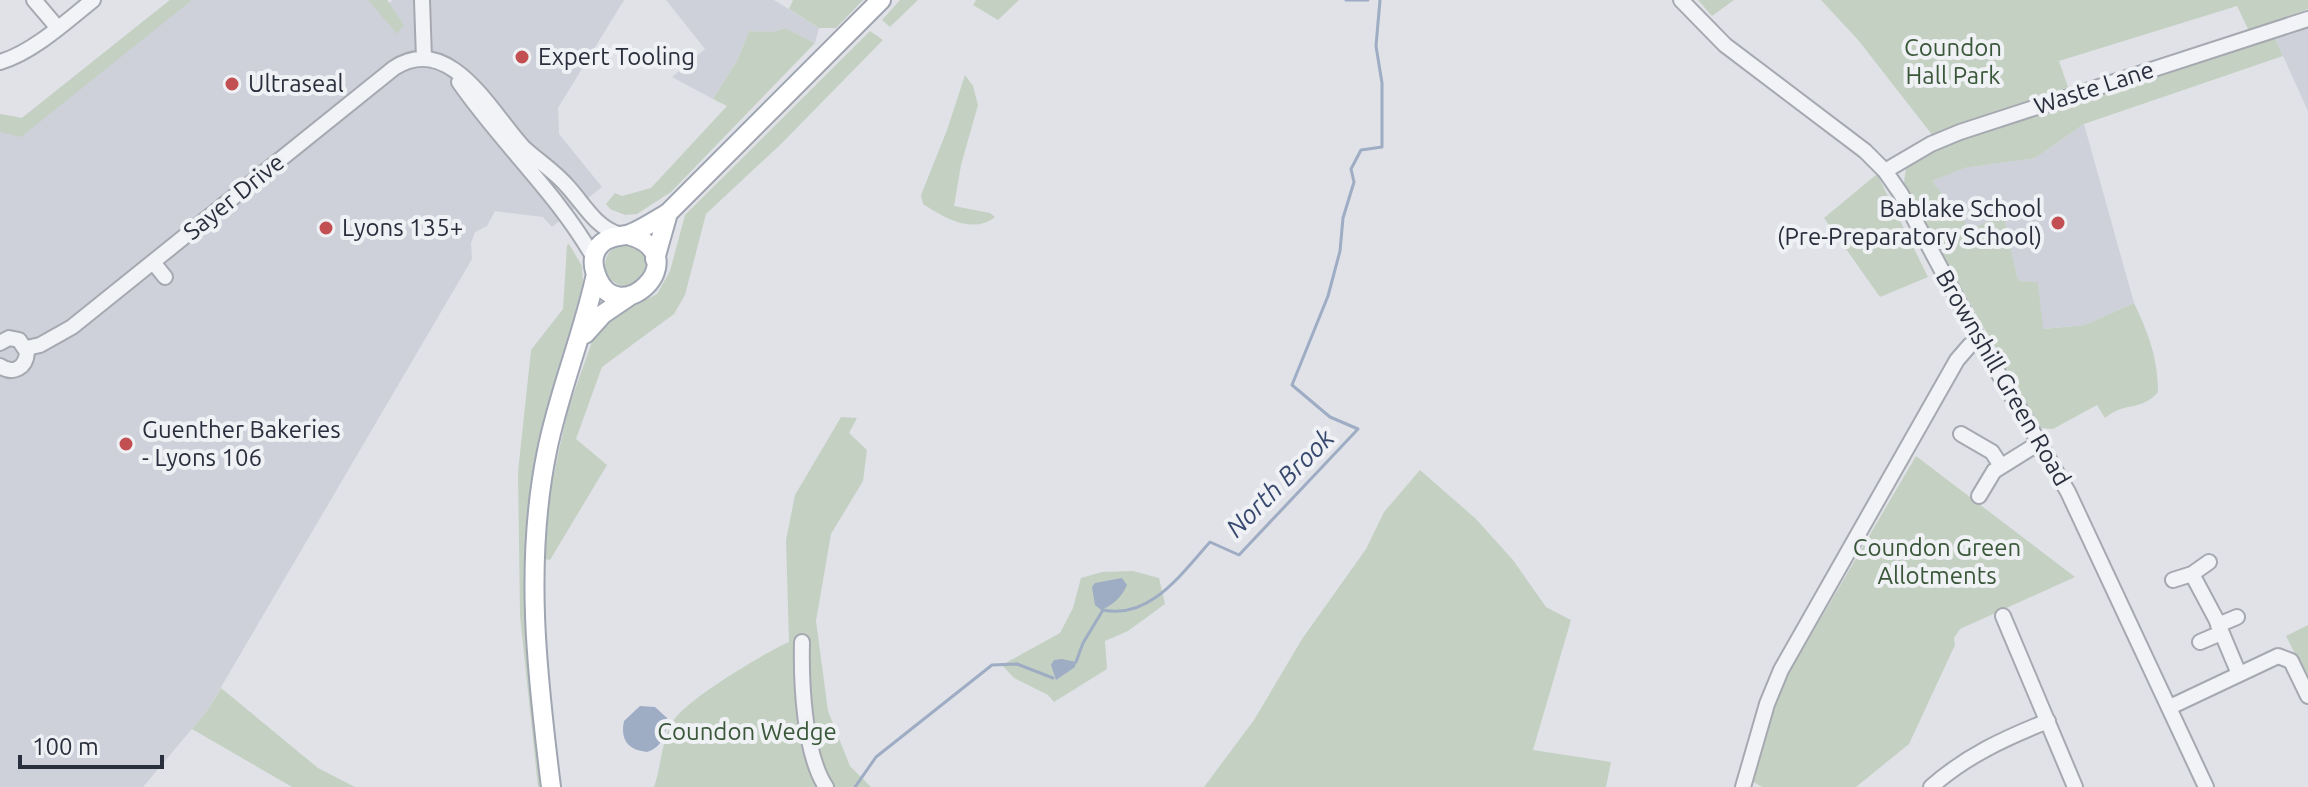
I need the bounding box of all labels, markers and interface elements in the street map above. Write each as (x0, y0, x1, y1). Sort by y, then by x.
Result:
park label: Coundon Hall Park (1904, 34, 2002, 89)
place label: Expert Tooling (538, 43, 695, 70)
marker: Expert Tooling (513, 48, 531, 66)
street label: Waste Lane (2031, 56, 2157, 120)
place label: Ultraseal (248, 70, 344, 97)
marker: Ultraseal (223, 75, 241, 93)
street label: Sayer Drive (178, 148, 289, 245)
place label: Bablake School (Pre-Preparatory School) (1777, 195, 2042, 250)
place label: Lyons 135+ (342, 214, 463, 241)
marker: Bablake School (Pre-Preparatory School) (2049, 214, 2067, 232)
marker: Lyons 135+ (317, 219, 335, 237)
street label: Brownshill Green Road (1931, 265, 2076, 490)
place label: Guenther Bakeries - Lyons 106 (142, 416, 341, 471)
water label: North Brook (1220, 422, 1340, 542)
marker: Guenther Bakeries - Lyons 106 (117, 435, 135, 453)
park label: Coundon Green Allotments (1853, 534, 2021, 589)
park label: Coundon Wedge (657, 718, 837, 745)
scale bar (20, 719, 162, 769)
text: 100 m (32, 733, 99, 760)

